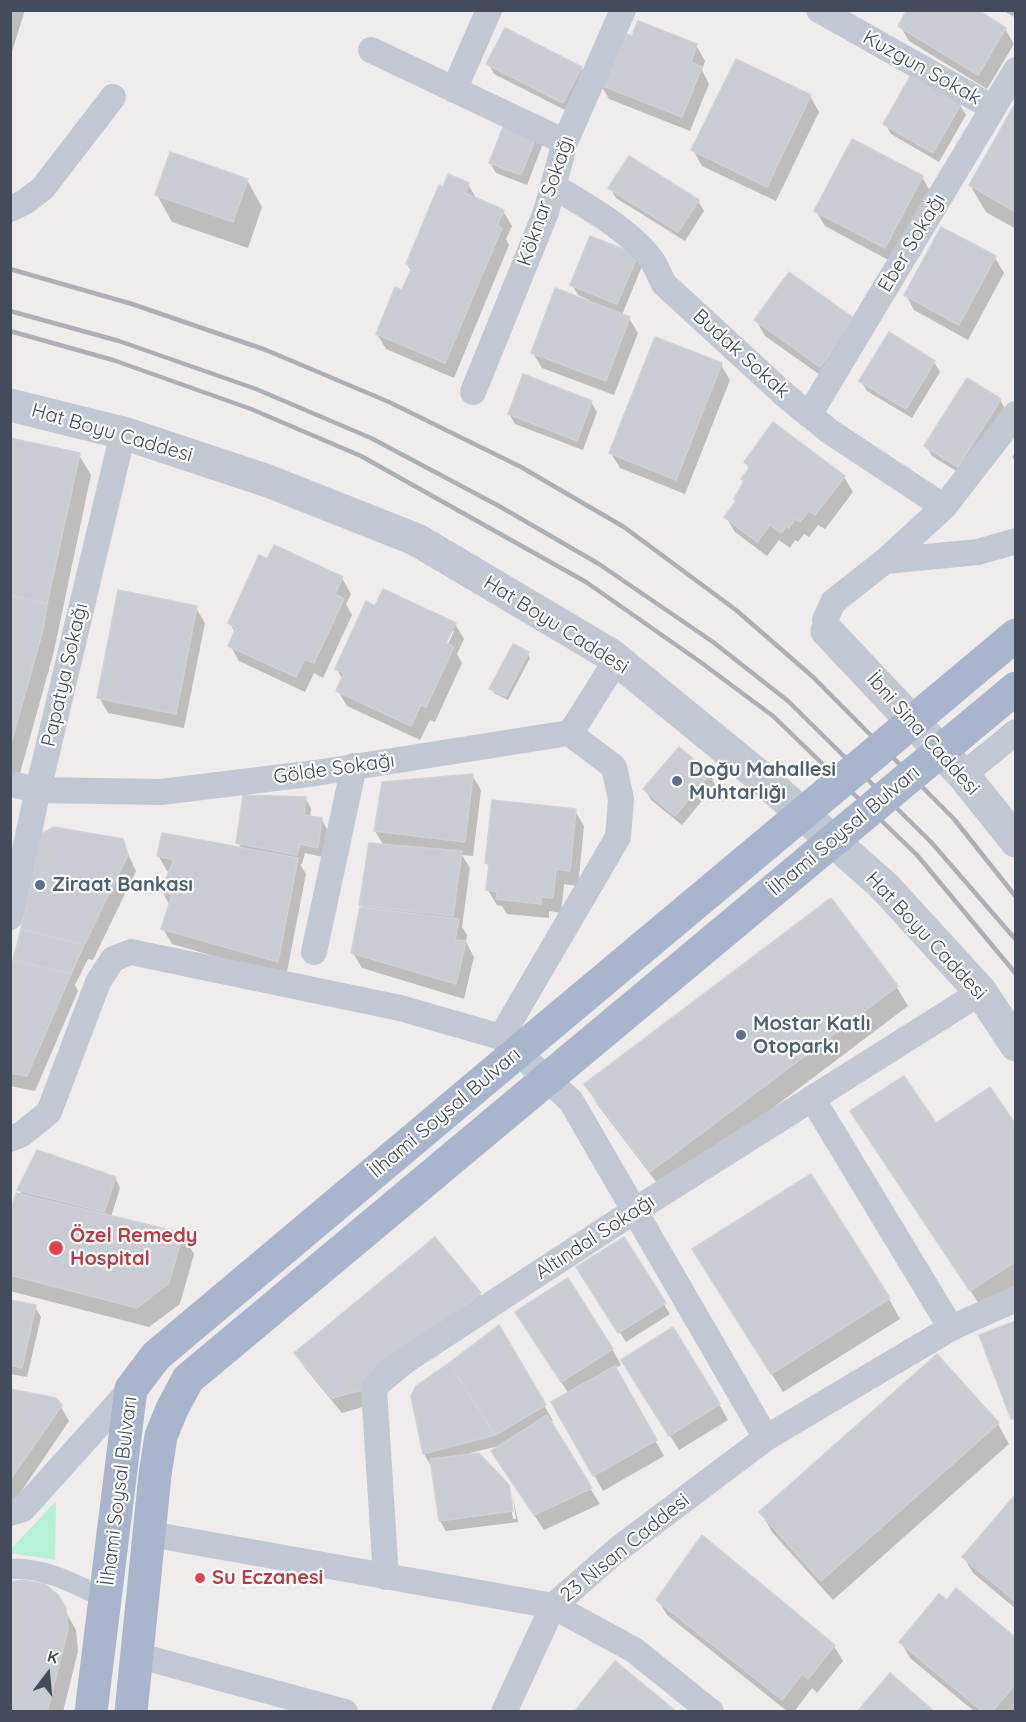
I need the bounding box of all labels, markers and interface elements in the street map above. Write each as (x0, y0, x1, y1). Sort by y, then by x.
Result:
street label: Kuzgun Sokak (859, 26, 985, 110)
street label: Köknar Sokağı (513, 133, 579, 269)
street label: Eber Sokağı (873, 189, 951, 297)
street label: Budak Sokak (688, 304, 794, 404)
street label: Hat Boyu Caddesi (29, 399, 195, 467)
street label: Hat Boyu Caddesi (479, 571, 633, 679)
street label: Papatya Sokağı (37, 601, 93, 749)
street label: İbni Sina Caddesi (861, 667, 985, 801)
street label: Gölde Sokağı (272, 749, 396, 789)
place label: Doğu Mahallesi Muhtarlığı (689, 758, 836, 805)
street label: İlhami Soysal Bulvarı (763, 761, 925, 901)
marker: Doğu Mahallesi Muhtarlığı (670, 774, 684, 788)
street label: Hat Boyu Caddesi (860, 867, 992, 1005)
place label: Ziraat Bankası (52, 873, 193, 897)
marker: Ziraat Bankası (33, 878, 47, 892)
place label: Mostar Katlı Otoparkı (753, 1012, 870, 1059)
marker: Mostar Katlı Otoparkı (734, 1028, 748, 1042)
street label: İlhami Soysal Bulvarı (364, 1043, 526, 1183)
street label: Altındal Sokağı (531, 1190, 659, 1284)
place label: Özel Remedy Hospital (70, 1224, 197, 1271)
marker: Özel Remedy Hospital (47, 1239, 65, 1257)
street label: İlhami Soysal Bulvarı (95, 1395, 143, 1587)
street label: 23 Nisan Caddesi (556, 1489, 694, 1607)
place label: Su Eczanesi (212, 1566, 323, 1590)
marker: Su Eczanesi (193, 1571, 207, 1585)
north arrow (18, 1644, 78, 1704)
text: K (45, 1646, 61, 1668)

